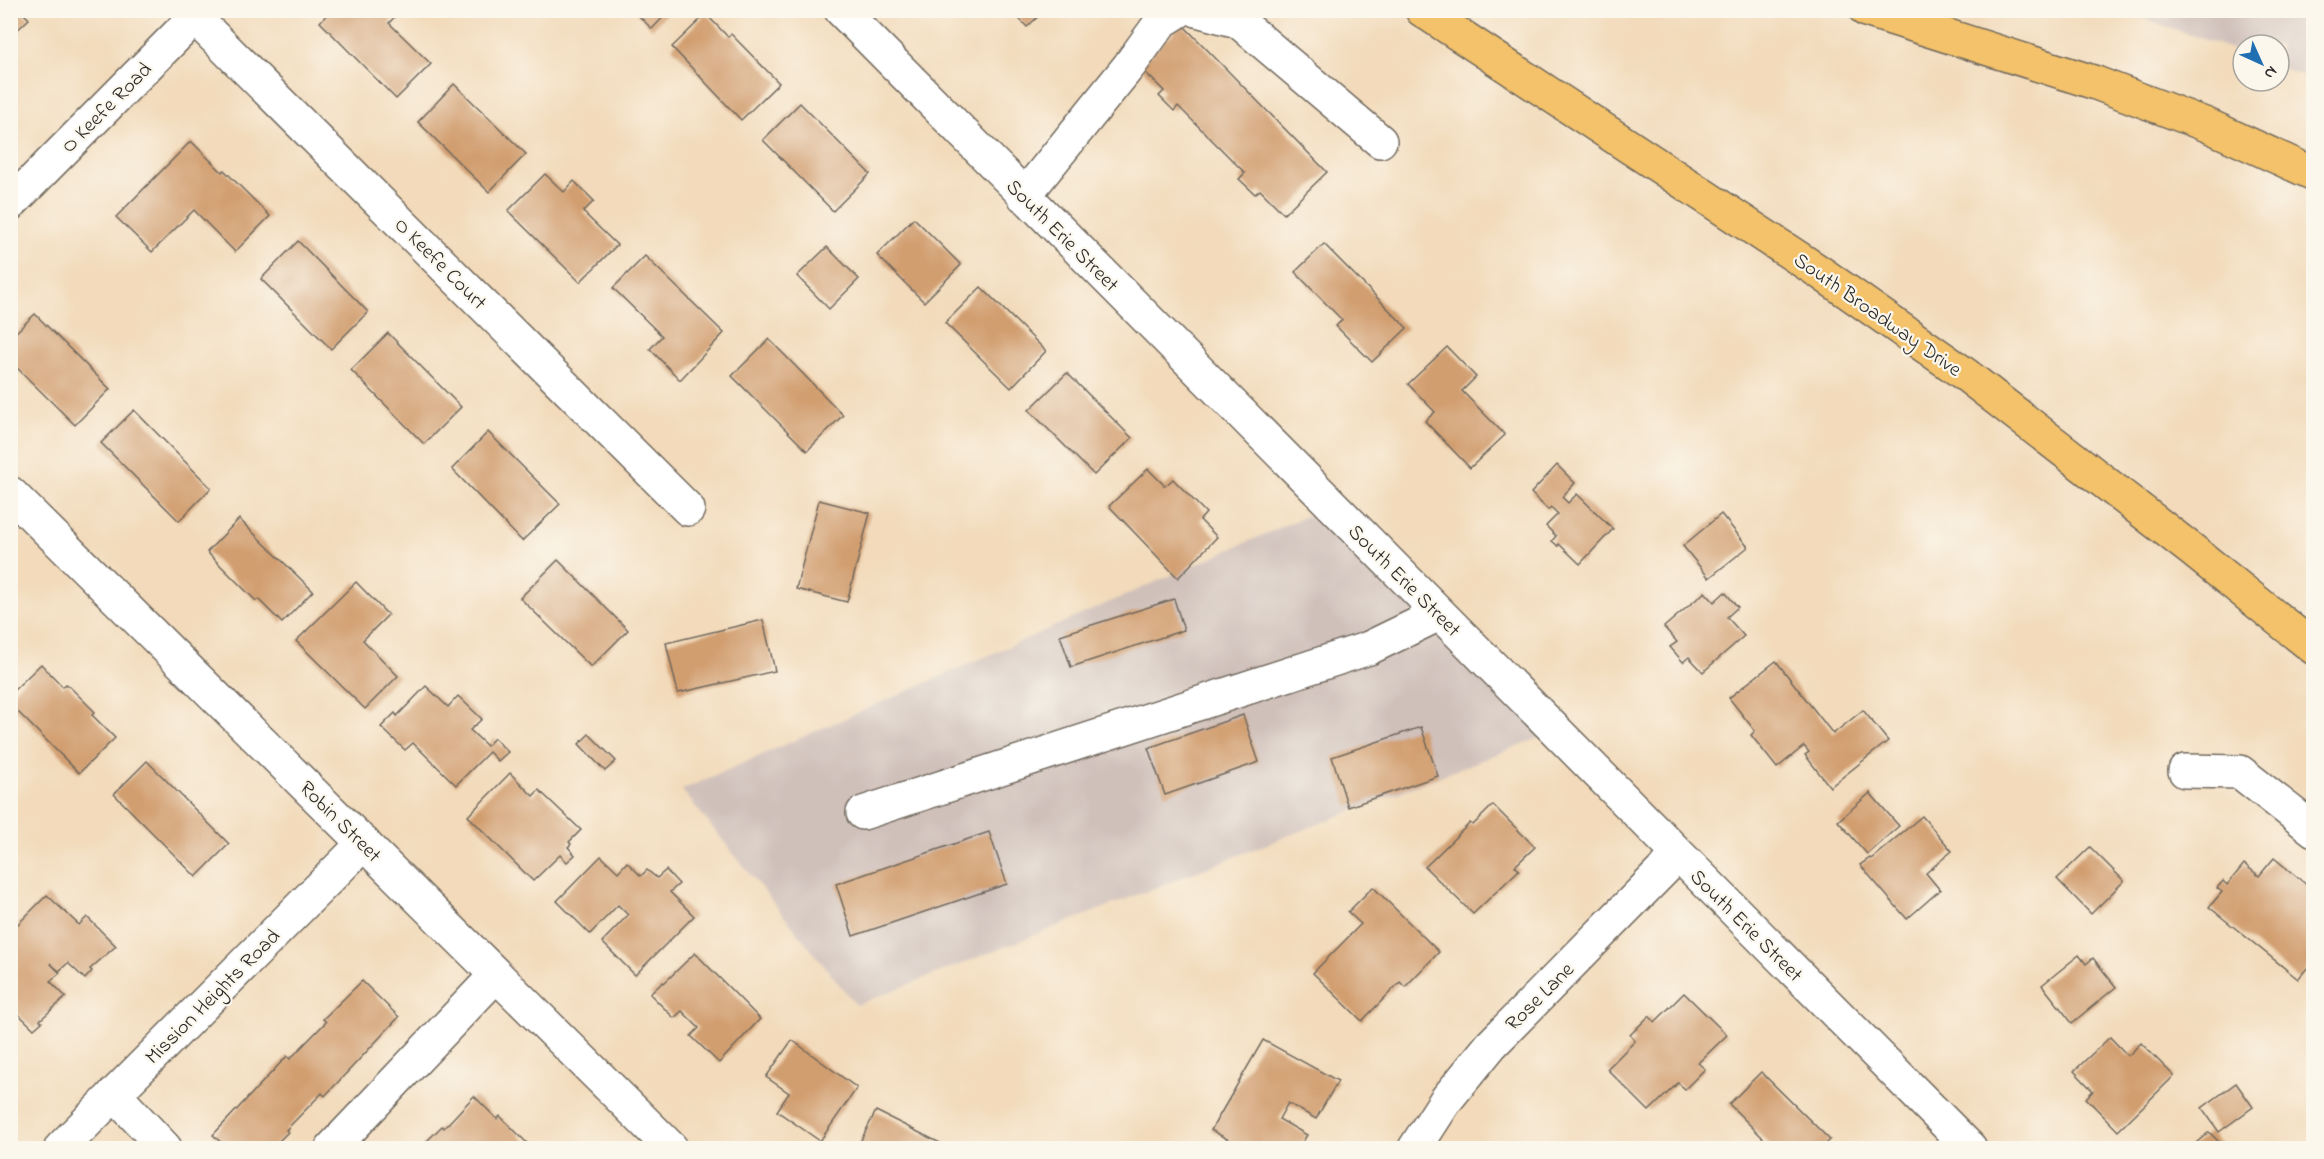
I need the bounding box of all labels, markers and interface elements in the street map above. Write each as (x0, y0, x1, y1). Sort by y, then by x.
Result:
north arrow (2231, 33, 2291, 93)
street label: O Keefe Road (55, 56, 160, 161)
text: N (2258, 60, 2283, 85)
street label: South Erie Street (998, 173, 1125, 300)
street label: O Keefe Court (386, 211, 493, 318)
street label: South Broadway Drive (1786, 246, 1968, 387)
street label: South Erie Street (1340, 518, 1467, 645)
street label: Robin Street (292, 775, 387, 870)
street label: South Erie Street (1682, 863, 1809, 990)
street label: Mission Heights Road (139, 923, 290, 1073)
street label: Rose Lane (1499, 956, 1582, 1039)

